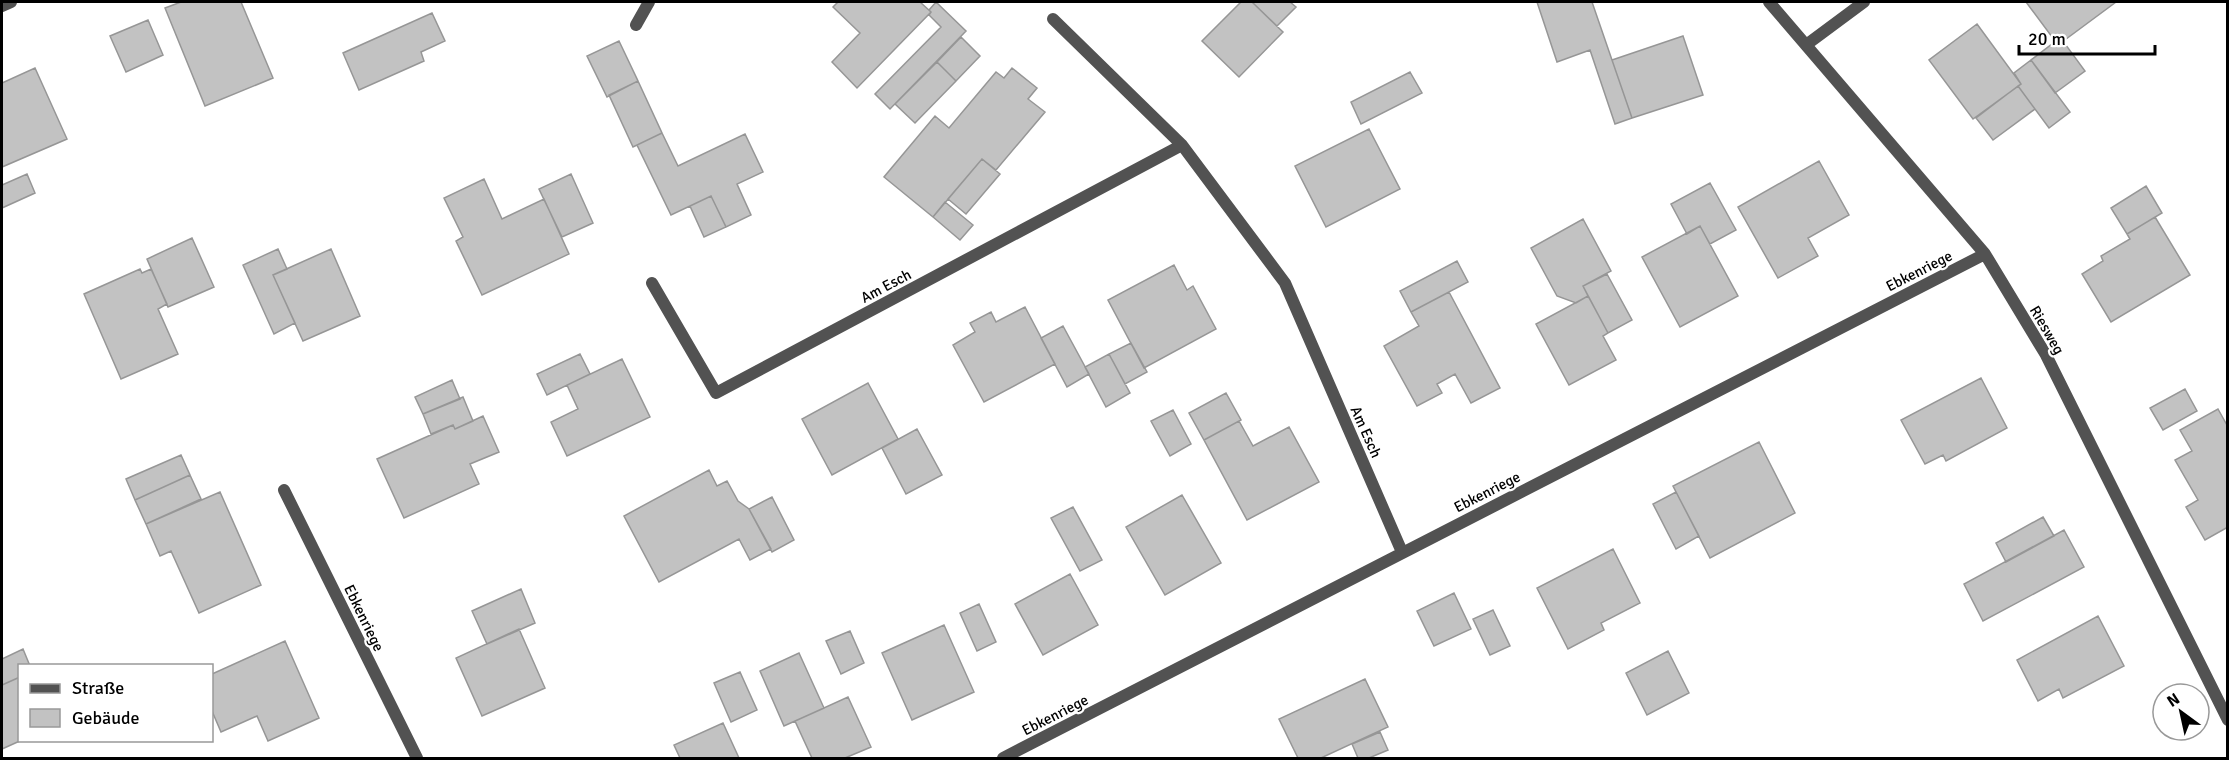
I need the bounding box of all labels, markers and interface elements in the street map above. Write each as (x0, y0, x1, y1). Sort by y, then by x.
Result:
scale bar (2019, 18, 2156, 56)
text: 20 m (2028, 28, 2066, 50)
street label: Ebkenriege (1883, 247, 1955, 295)
street label: Am Esch (858, 265, 914, 307)
street label: Riesweg (2026, 302, 2068, 358)
street label: Am Esch (1347, 403, 1385, 461)
street label: Ebkenriege (1451, 468, 1523, 516)
street label: Ebkenriege (340, 582, 388, 654)
legend (18, 664, 213, 742)
text: Straße (72, 677, 124, 699)
north arrow (2151, 682, 2211, 742)
text: N (2163, 689, 2183, 712)
street label: Ebkenriege (1019, 691, 1091, 739)
text: Gebäude (72, 707, 140, 729)

